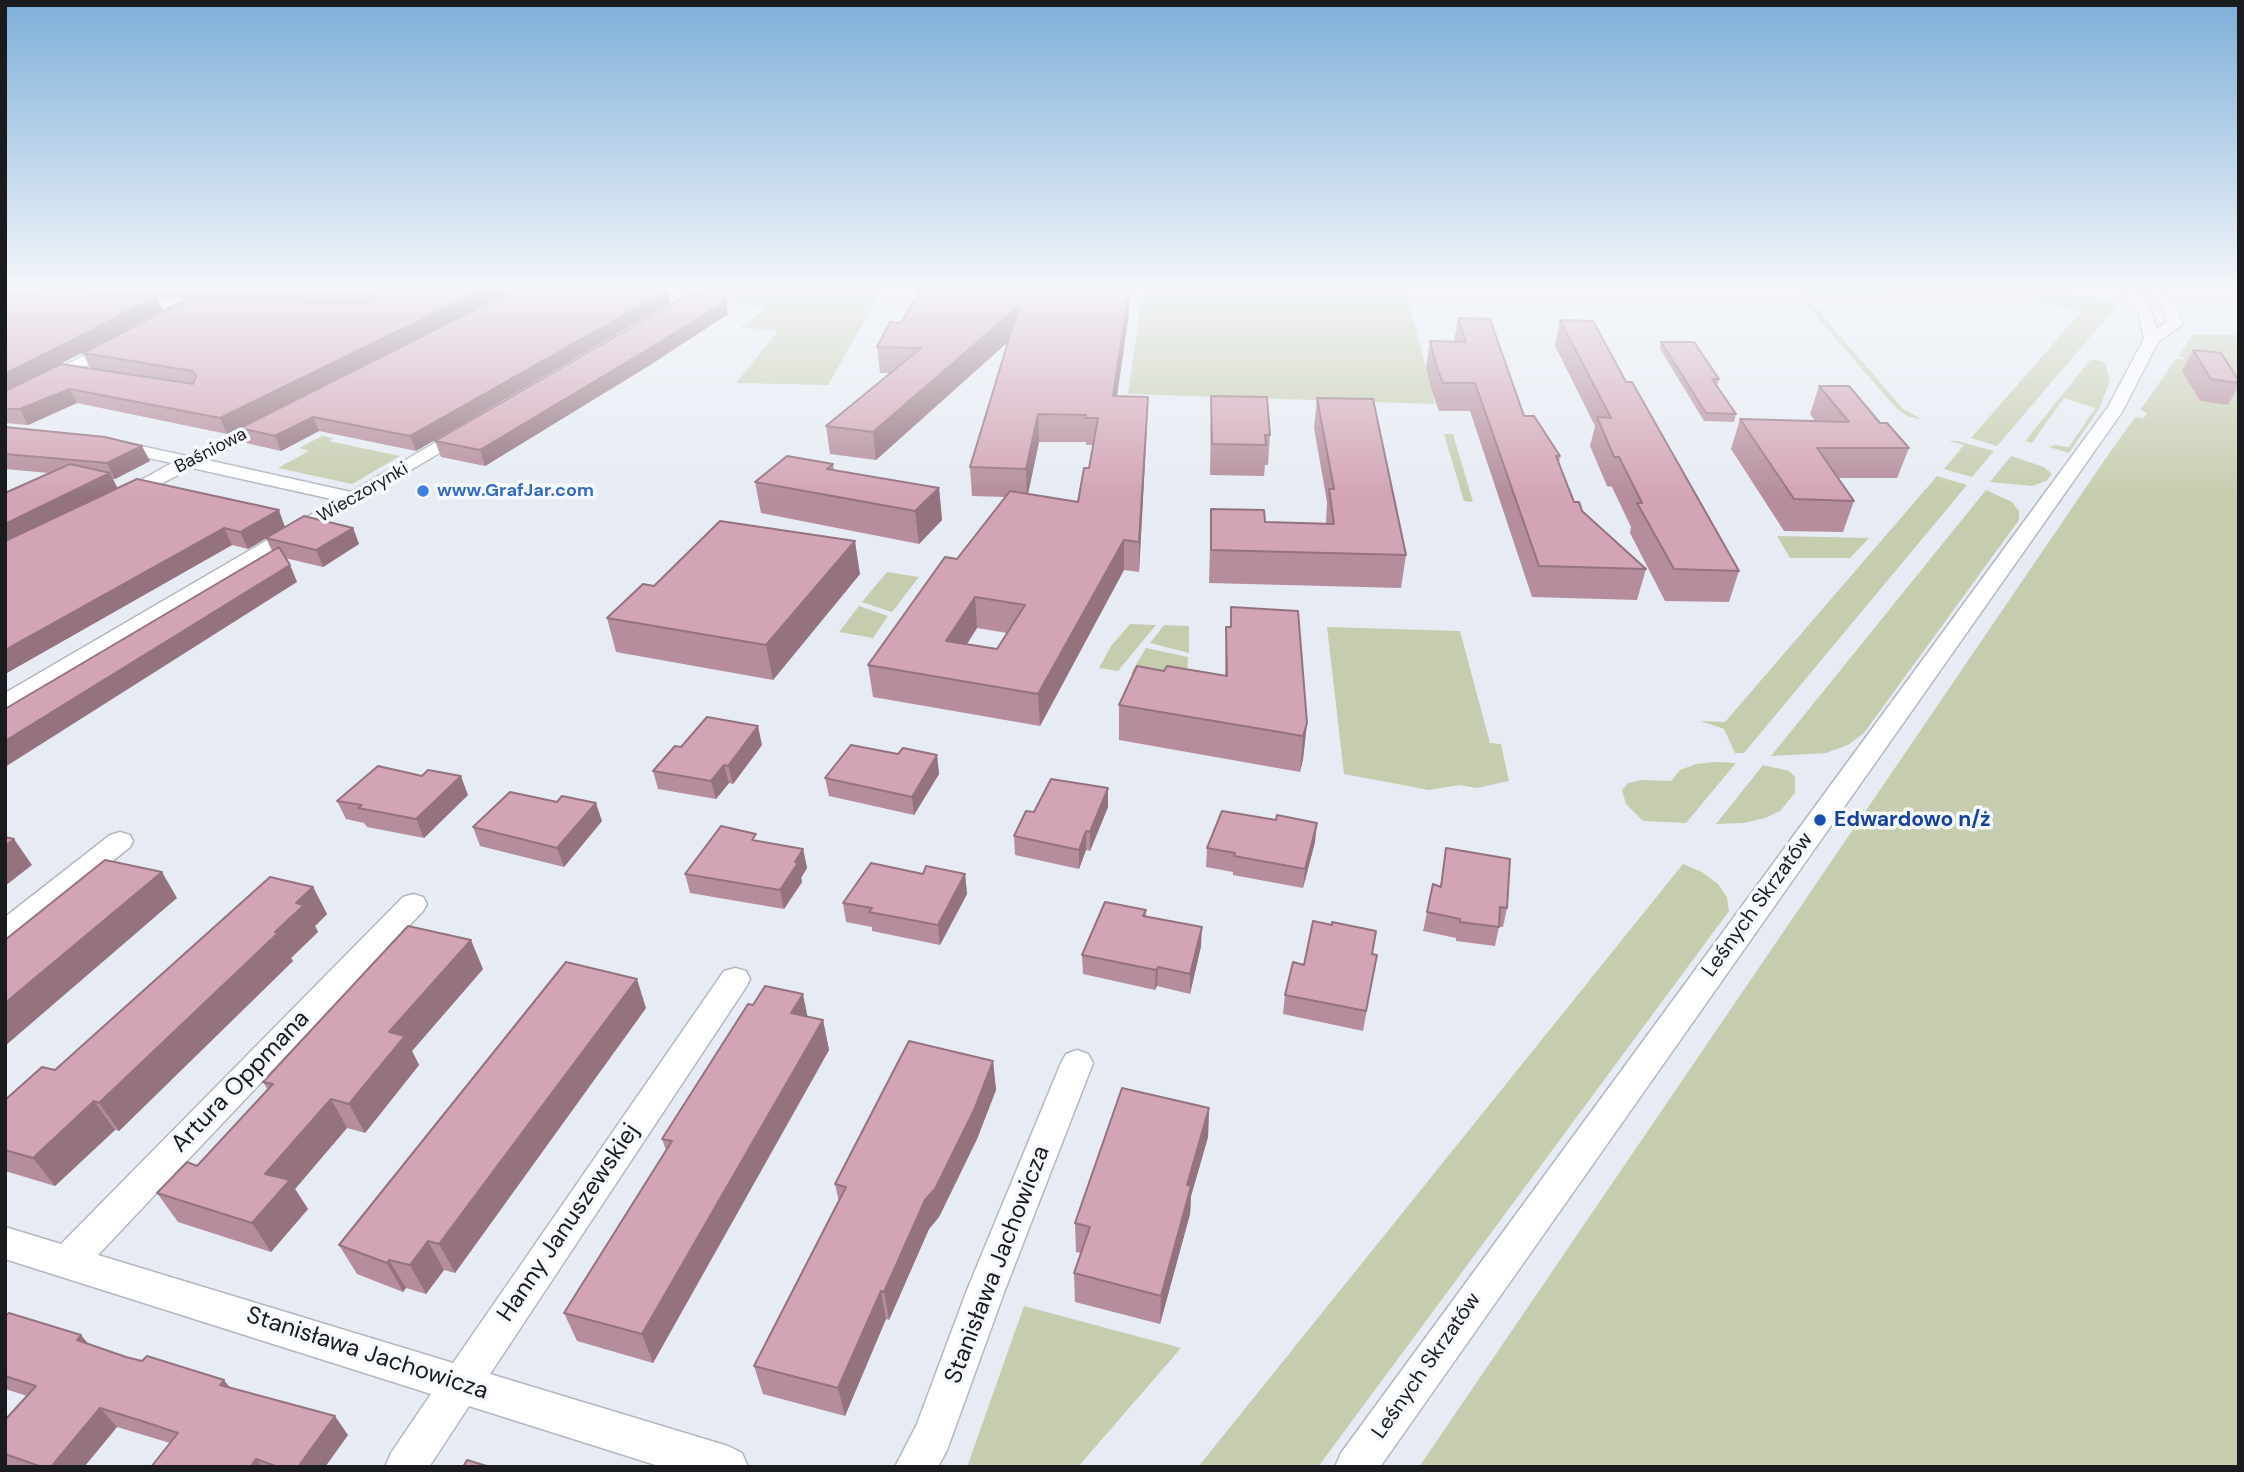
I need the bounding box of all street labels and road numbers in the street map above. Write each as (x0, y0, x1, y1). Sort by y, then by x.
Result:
street label: Baśniowa (171, 424, 251, 478)
street label: Wieczorynki (314, 458, 412, 528)
street label: Leśnych Skrzatów (1697, 828, 1819, 982)
street label: Artura Oppmana (166, 1005, 316, 1159)
street label: Hanny Januszewskiej (492, 1118, 646, 1328)
street label: Stanisława Jachowicza (939, 1142, 1057, 1388)
street label: Leśnych Skrzatów (1367, 1288, 1487, 1444)
street label: Stanisława Jachowicza (243, 1301, 491, 1407)

